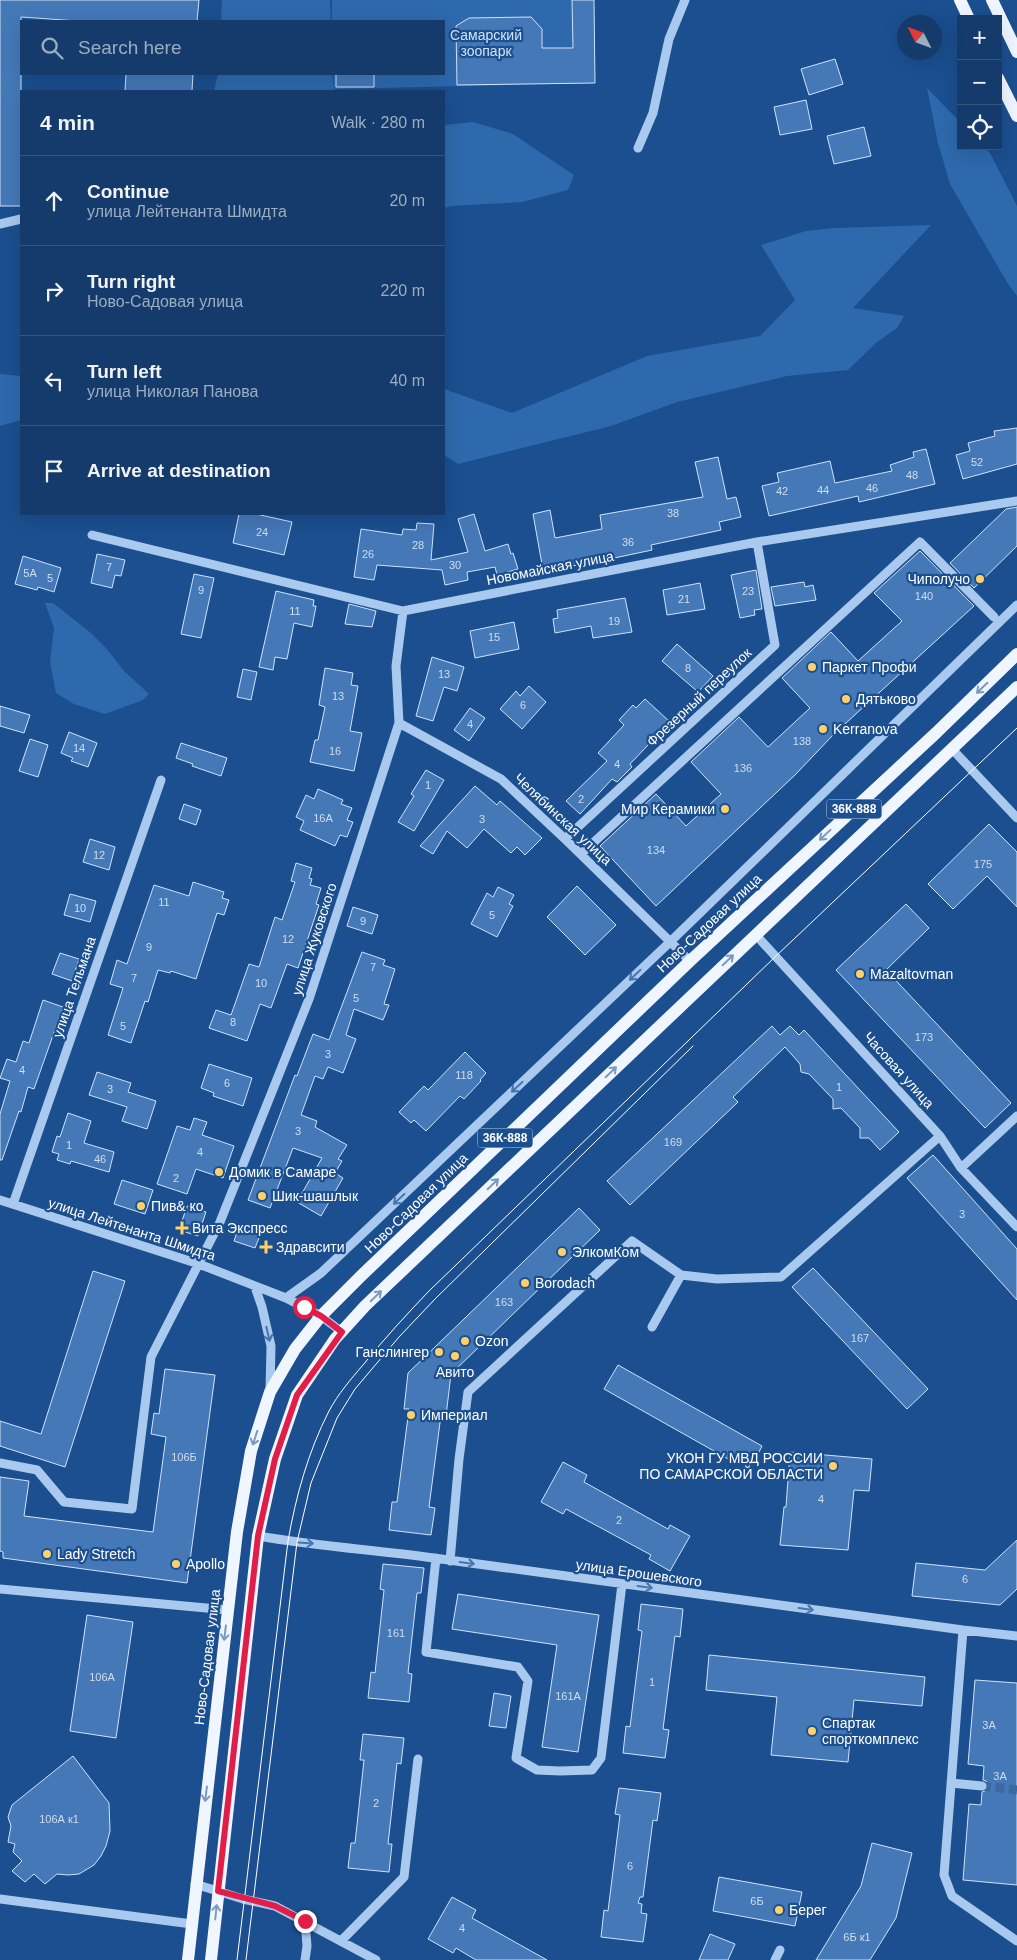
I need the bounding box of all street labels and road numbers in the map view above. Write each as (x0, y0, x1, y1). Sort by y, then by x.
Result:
street label: Новомайская улица (485, 548, 615, 588)
street label: Фрезерный переулок (643, 644, 755, 750)
street label: Челябинская улица (511, 770, 615, 868)
road number: 36К-888 (826, 800, 882, 819)
street label: Ново-Садовая улица (654, 870, 765, 975)
street label: улица Жуковского (288, 881, 340, 997)
street label: улица Тельмана (49, 934, 99, 1040)
street label: Часовая улица (861, 1029, 938, 1112)
road number: 36К-888 (478, 1128, 532, 1148)
street label: Ново-Садовая улица (361, 1150, 471, 1256)
street label: улица Лейтенанта Шмидта (46, 1194, 218, 1264)
street label: улица Ерошевского (575, 1556, 703, 1590)
street label: Ново-Садовая улица (191, 1588, 223, 1726)

